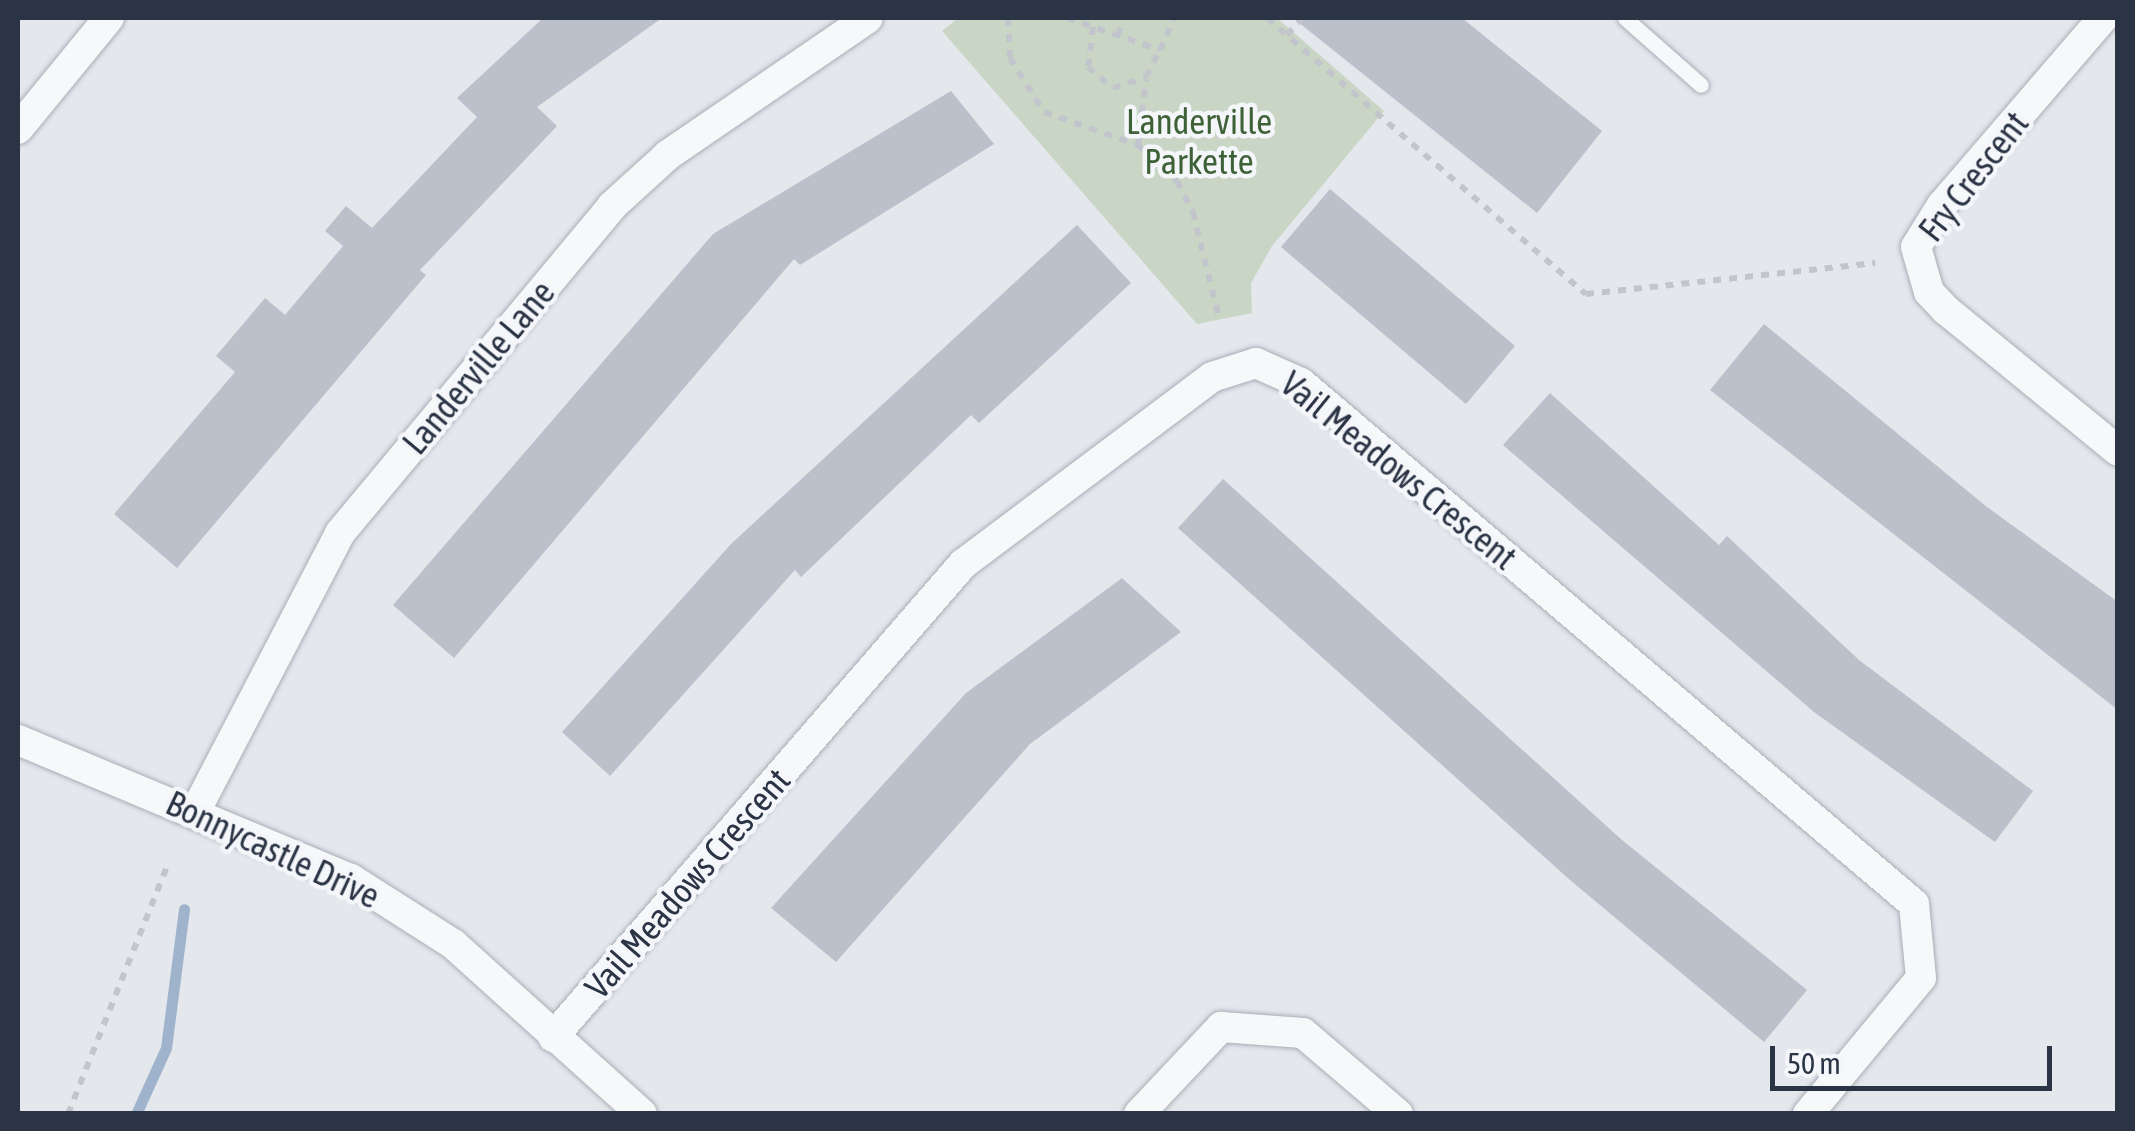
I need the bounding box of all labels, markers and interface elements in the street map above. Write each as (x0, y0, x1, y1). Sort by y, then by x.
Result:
park label: Landerville Parkette (1126, 100, 1272, 182)
street label: Fry Crescent (1909, 103, 2037, 249)
street label: Landerville Lane (393, 272, 563, 462)
street label: Vail Meadows Crescent (1273, 362, 1525, 578)
street label: Vail Meadows Crescent (576, 759, 798, 1007)
street label: Bonnycastle Drive (160, 781, 386, 917)
scale bar (1775, 1026, 2058, 1088)
text: 50 m (1787, 1046, 1841, 1080)

